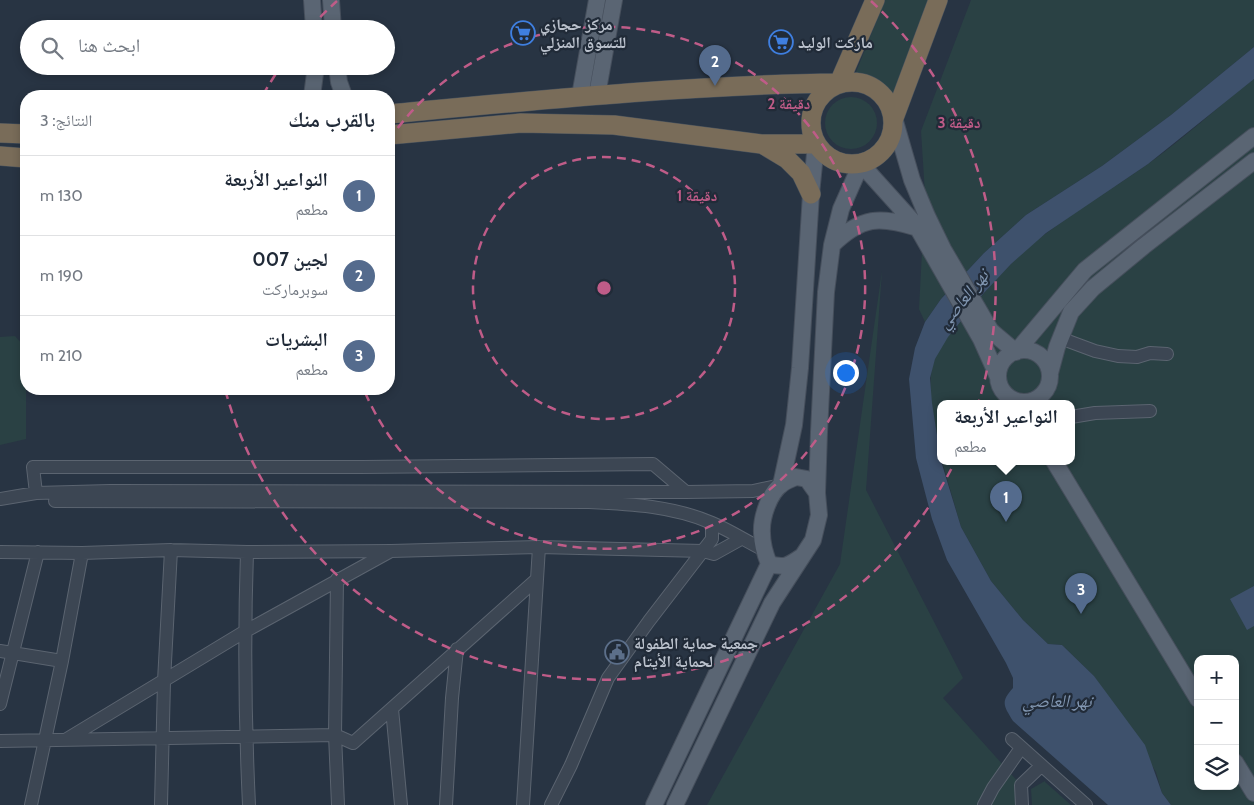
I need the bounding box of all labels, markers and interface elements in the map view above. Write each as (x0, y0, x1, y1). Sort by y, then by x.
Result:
place label: مركز حجازي للتسوق المنزلي (540, 15, 626, 54)
search box (20, 20, 395, 75)
supermarket icon: مركز حجازي للتسوق المنزلي (510, 20, 536, 46)
supermarket icon: ماركت الوليد (768, 29, 794, 55)
place label: ماركت الوليد (798, 33, 873, 52)
icon: search (38, 34, 66, 62)
text: ابحث هنا (78, 34, 140, 57)
pin: 2 (699, 45, 731, 86)
text: 2 دقيقة (768, 95, 810, 113)
text: بالقرب منك (288, 107, 375, 132)
text: النتائج: 3 (40, 111, 92, 130)
text: 3 دقيقة (938, 114, 980, 132)
text: النواعير الأربعة (224, 168, 328, 191)
text: 130 m (40, 186, 83, 205)
text: 1 (356, 186, 362, 205)
text: 1 دقيقة (677, 187, 717, 205)
text: مطعم (296, 200, 328, 219)
text: لجين 007 (252, 248, 328, 271)
water label: نهر العاصي (933, 263, 998, 335)
text: 190 m (40, 266, 83, 285)
text: 2 (355, 266, 363, 285)
centre of rings (595, 279, 613, 297)
text: سوبرماركت (262, 280, 328, 299)
text: البشريات (265, 328, 328, 351)
text: 210 m (40, 346, 82, 365)
text: 3 (355, 346, 363, 365)
text: مطعم (296, 360, 328, 379)
your location (833, 360, 859, 386)
popup (937, 400, 1075, 465)
text: النواعير الأربعة (954, 405, 1058, 428)
text: مطعم (954, 437, 987, 456)
pin: 1 (990, 481, 1022, 522)
pin: 3 (1065, 573, 1097, 614)
place label: جمعية حماية الطفولة لحماية الأيتام (634, 634, 758, 673)
public building icon: جمعية حماية الطفولة لحماية الأيتام (604, 639, 630, 665)
map controls (1194, 655, 1239, 790)
button: + (1194, 655, 1239, 700)
water label: نهر العاصي (1022, 690, 1095, 716)
button: − (1194, 700, 1239, 745)
button: layers (1194, 745, 1239, 790)

